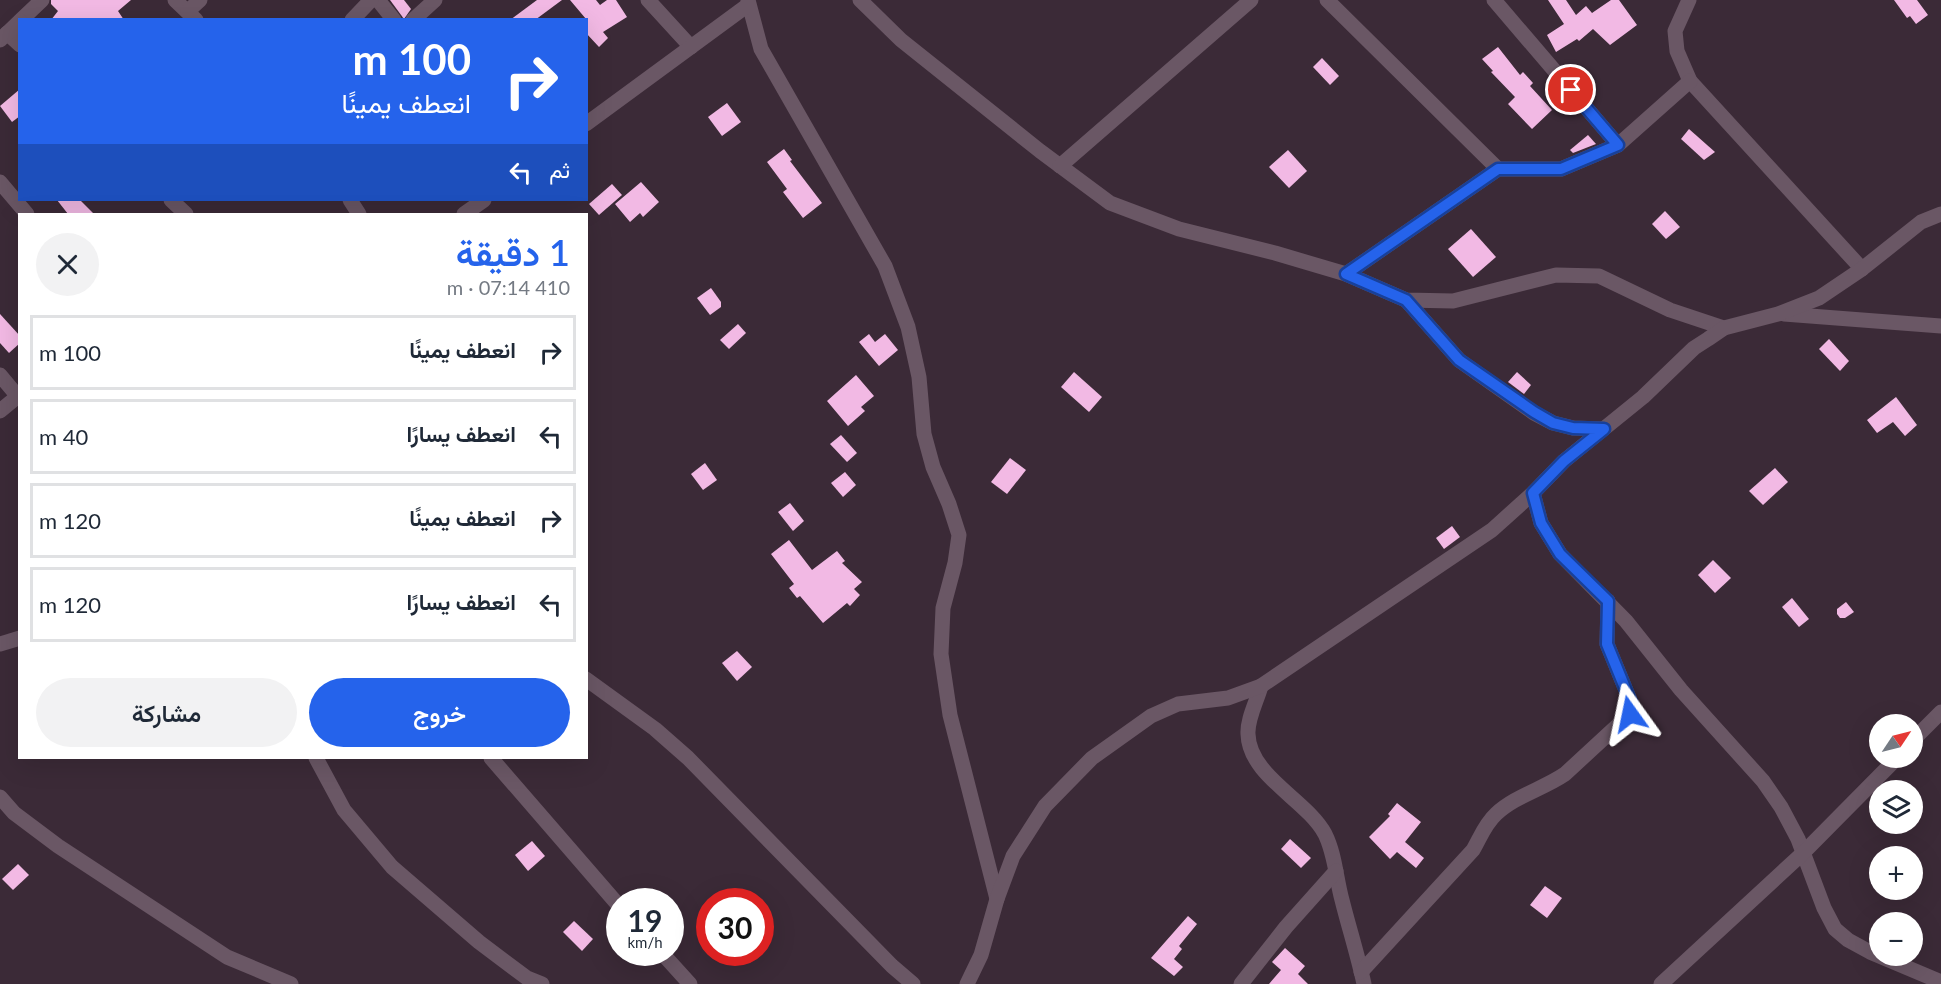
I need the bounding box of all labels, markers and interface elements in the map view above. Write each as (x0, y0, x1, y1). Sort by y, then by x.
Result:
text: 100 m (353, 34, 471, 84)
icon: right (492, 42, 570, 120)
pin (1545, 64, 1596, 115)
icon: arrive (1554, 73, 1587, 106)
text: انعطف يمينًا (342, 86, 471, 119)
icon: left (504, 156, 537, 189)
text: ثم (549, 156, 570, 183)
text: 1 دقيقة (456, 230, 570, 274)
button: close (36, 233, 99, 296)
text: 410 m · 07:14 (447, 275, 570, 299)
text: انعطف يمينًا (409, 336, 516, 363)
icon: right (534, 336, 567, 369)
text: 100 m (39, 339, 101, 366)
text: انعطف يسارًا (407, 420, 516, 447)
icon: left (534, 420, 567, 453)
text: 40 m (39, 423, 88, 450)
text: انعطف يمينًا (409, 504, 516, 531)
icon: right (534, 504, 567, 537)
text: 120 m (39, 507, 101, 534)
text: انعطف يسارًا (407, 588, 516, 615)
icon: left (534, 588, 567, 621)
text: 120 m (39, 591, 101, 618)
button: مشاركة (36, 678, 297, 747)
button: خروج (309, 678, 570, 747)
position arrow (1598, 682, 1662, 746)
north arrow (1869, 714, 1923, 768)
map controls (1869, 714, 1923, 966)
button: layers (1869, 780, 1923, 834)
button: + (1869, 846, 1923, 900)
speed limit sign: 30 (696, 888, 774, 966)
text: 19 (628, 902, 662, 938)
button: − (1869, 912, 1923, 966)
text: km/h (627, 933, 663, 951)

